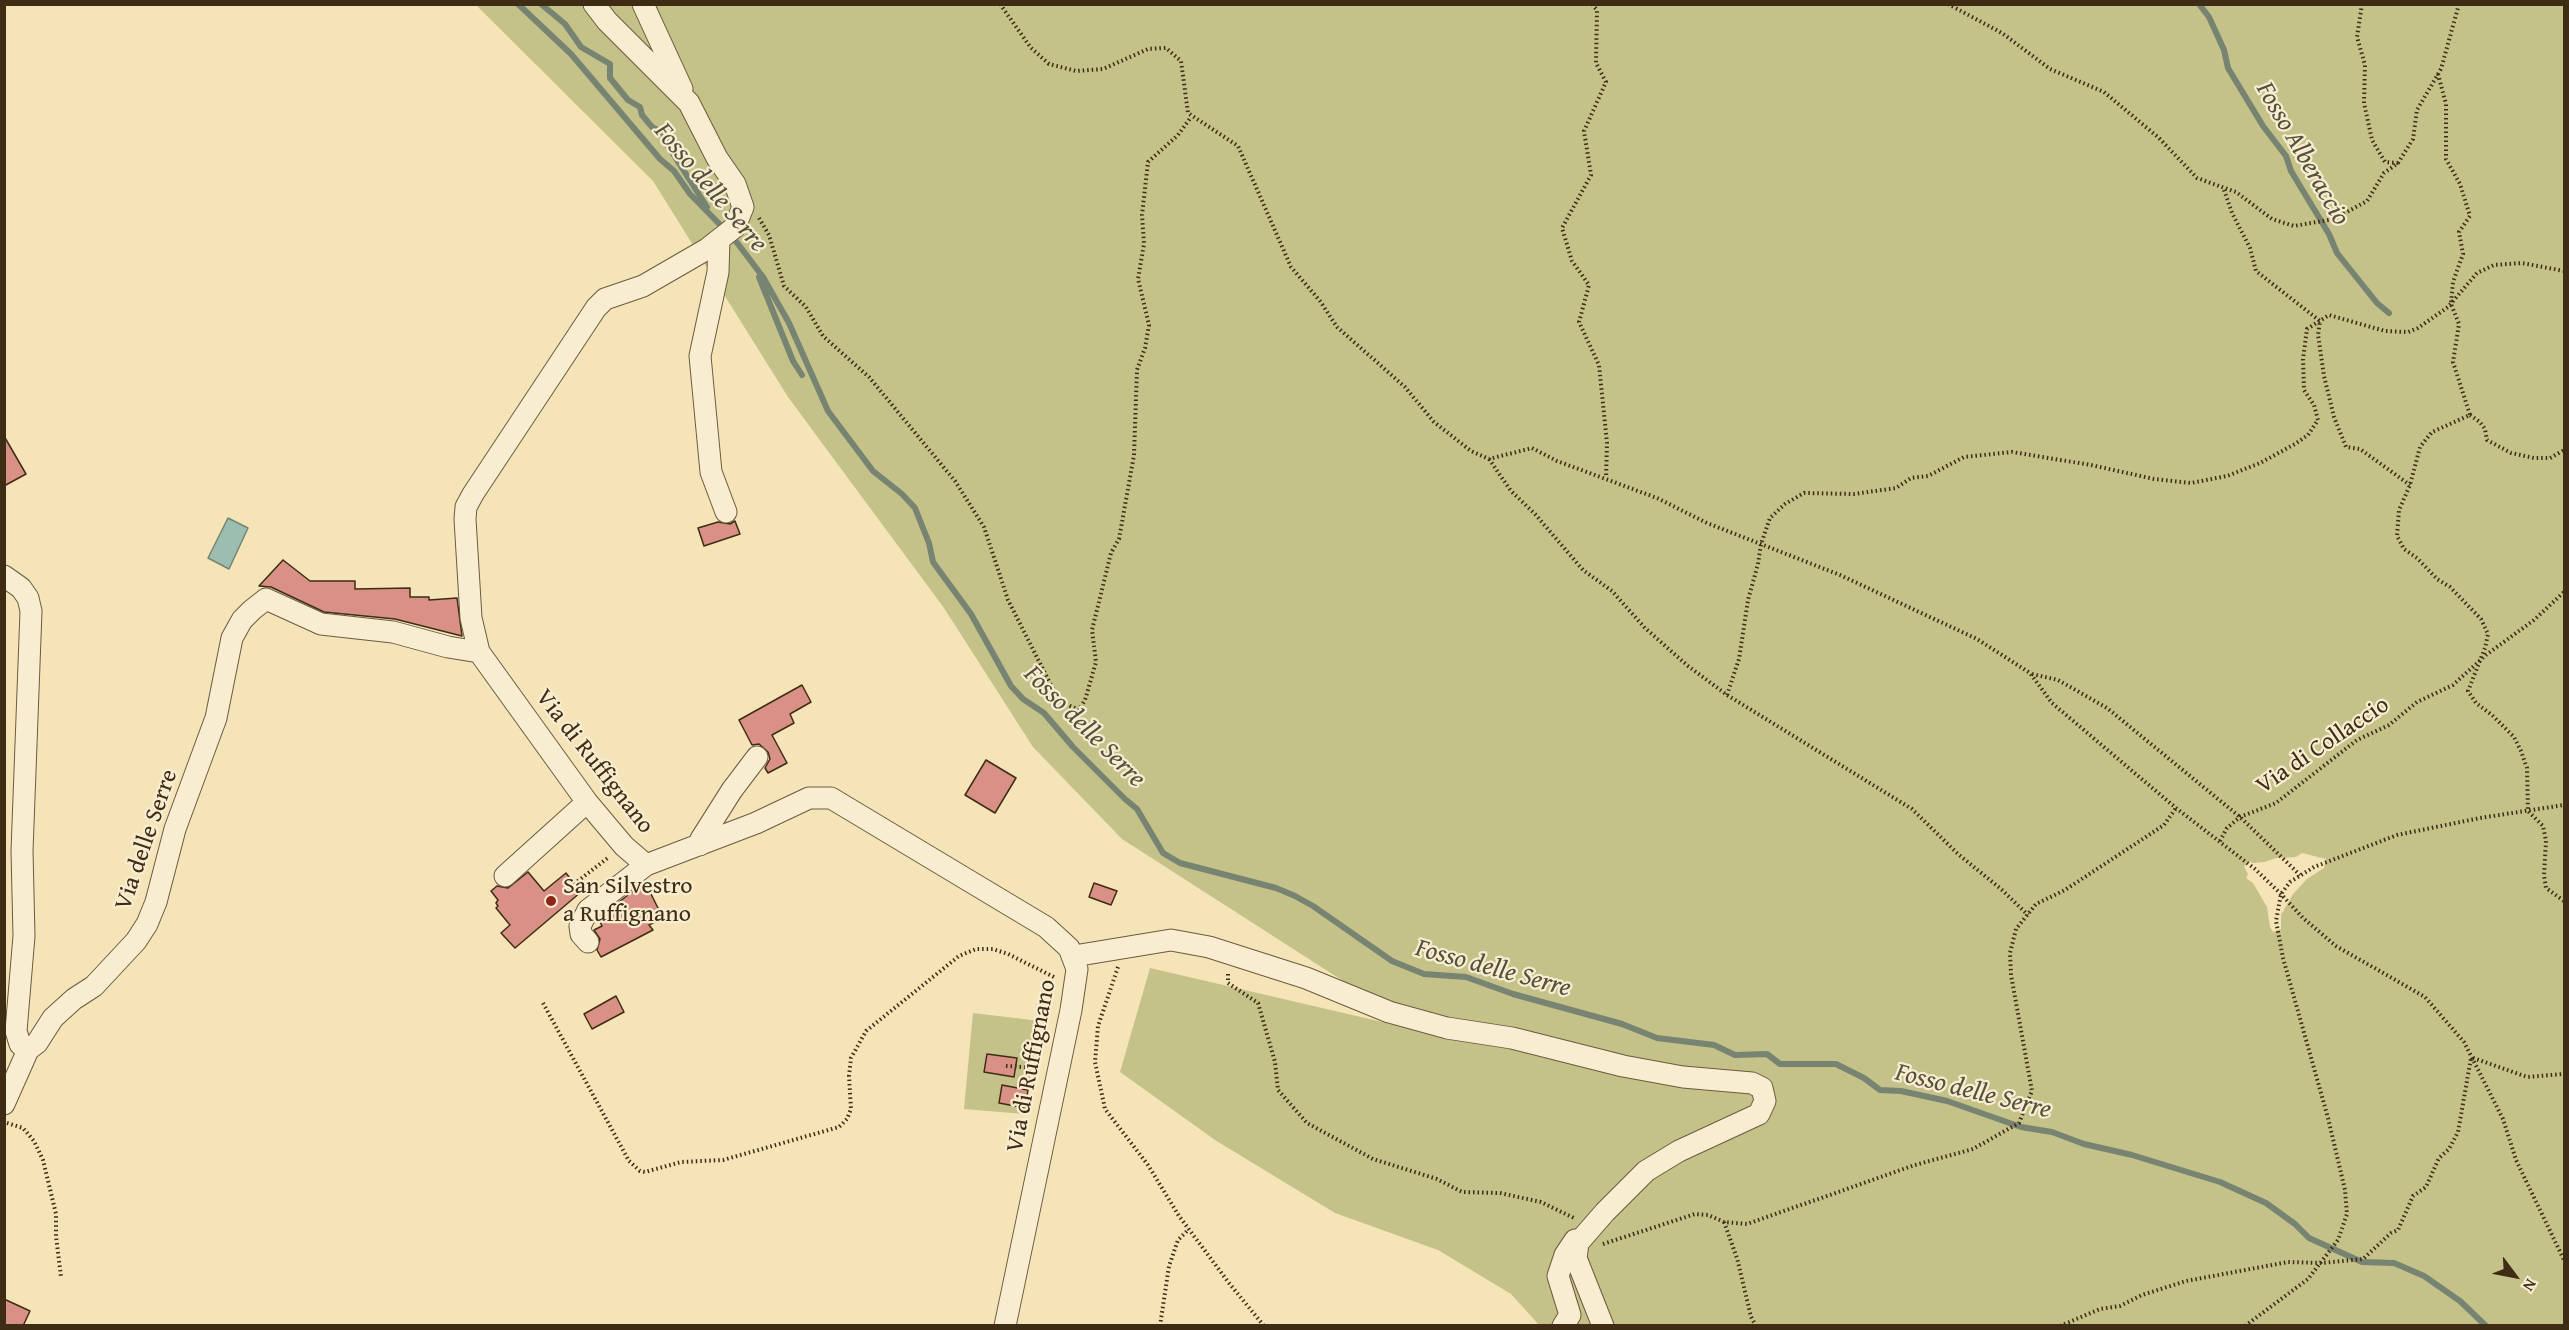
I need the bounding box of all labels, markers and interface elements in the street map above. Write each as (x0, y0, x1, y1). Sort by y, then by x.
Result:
water label: Fosso Alberaccio (2248, 77, 2356, 231)
water label: Fosso delle Serre (647, 117, 773, 259)
water label: Fosso delle Serre (1016, 659, 1152, 795)
street label: Via di Ruffignano (529, 684, 659, 840)
street label: Via di Collaccio (2251, 691, 2395, 801)
street label: Via delle Serre (109, 766, 185, 914)
place label: San Silvestro a Ruffignano (563, 873, 692, 929)
marker: San Silvestro a Ruffignano (544, 894, 558, 908)
water label: Fosso delle Serre (1412, 933, 1574, 1005)
street label: Via di Ruffignano (1001, 977, 1063, 1155)
water label: Fosso delle Serre (1892, 1058, 2054, 1126)
north arrow (2485, 1246, 2545, 1306)
text: N (2517, 1275, 2543, 1296)

